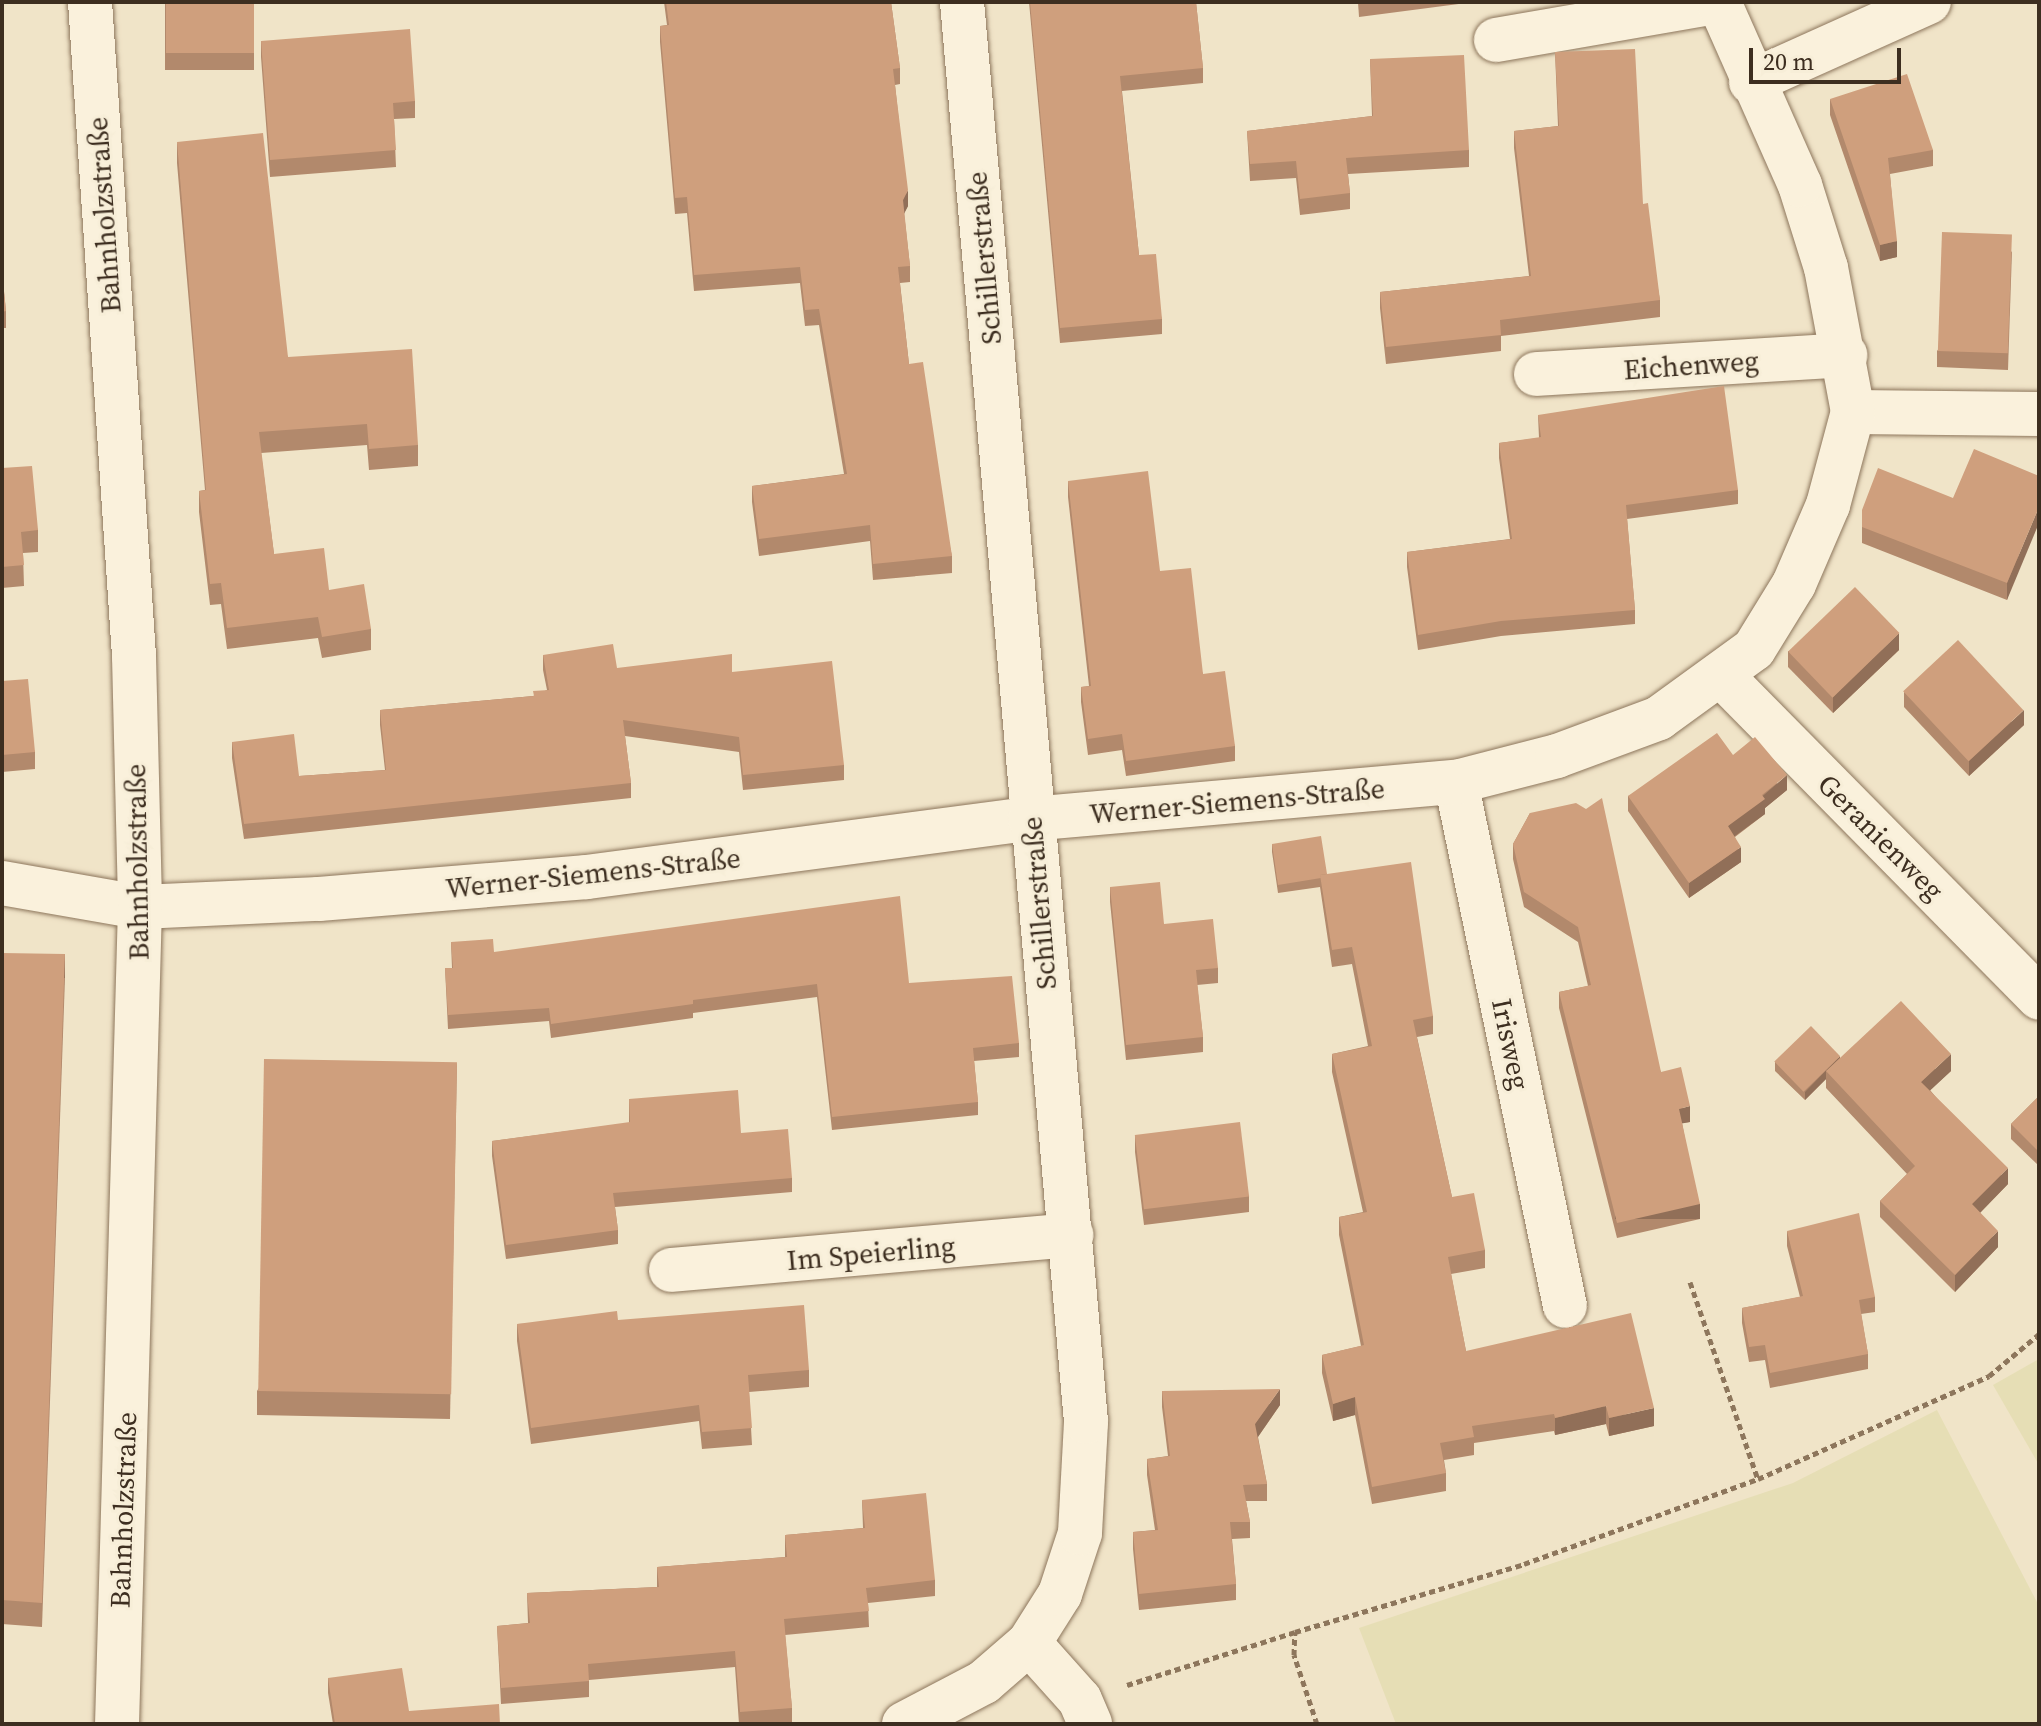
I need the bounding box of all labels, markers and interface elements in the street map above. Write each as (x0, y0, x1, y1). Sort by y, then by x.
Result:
scale bar (1753, 32, 1905, 82)
text: 20 m (1763, 45, 1814, 78)
street label: Bahnholzstraße (80, 116, 128, 314)
street label: Schillerstraße (960, 170, 1008, 346)
street label: Eichenweg (1622, 344, 1760, 386)
street label: Bahnholzstraße (118, 763, 156, 961)
street label: Geranienweg (1811, 767, 1951, 907)
street label: Werner-Siemens-Straße (1088, 771, 1386, 831)
street label: Schillerstraße (1015, 815, 1063, 991)
street label: Werner-Siemens-Straße (444, 841, 742, 905)
street label: Irisweg (1485, 995, 1537, 1093)
street label: Im Speierling (785, 1229, 957, 1277)
street label: Bahnholzstraße (103, 1411, 143, 1609)

